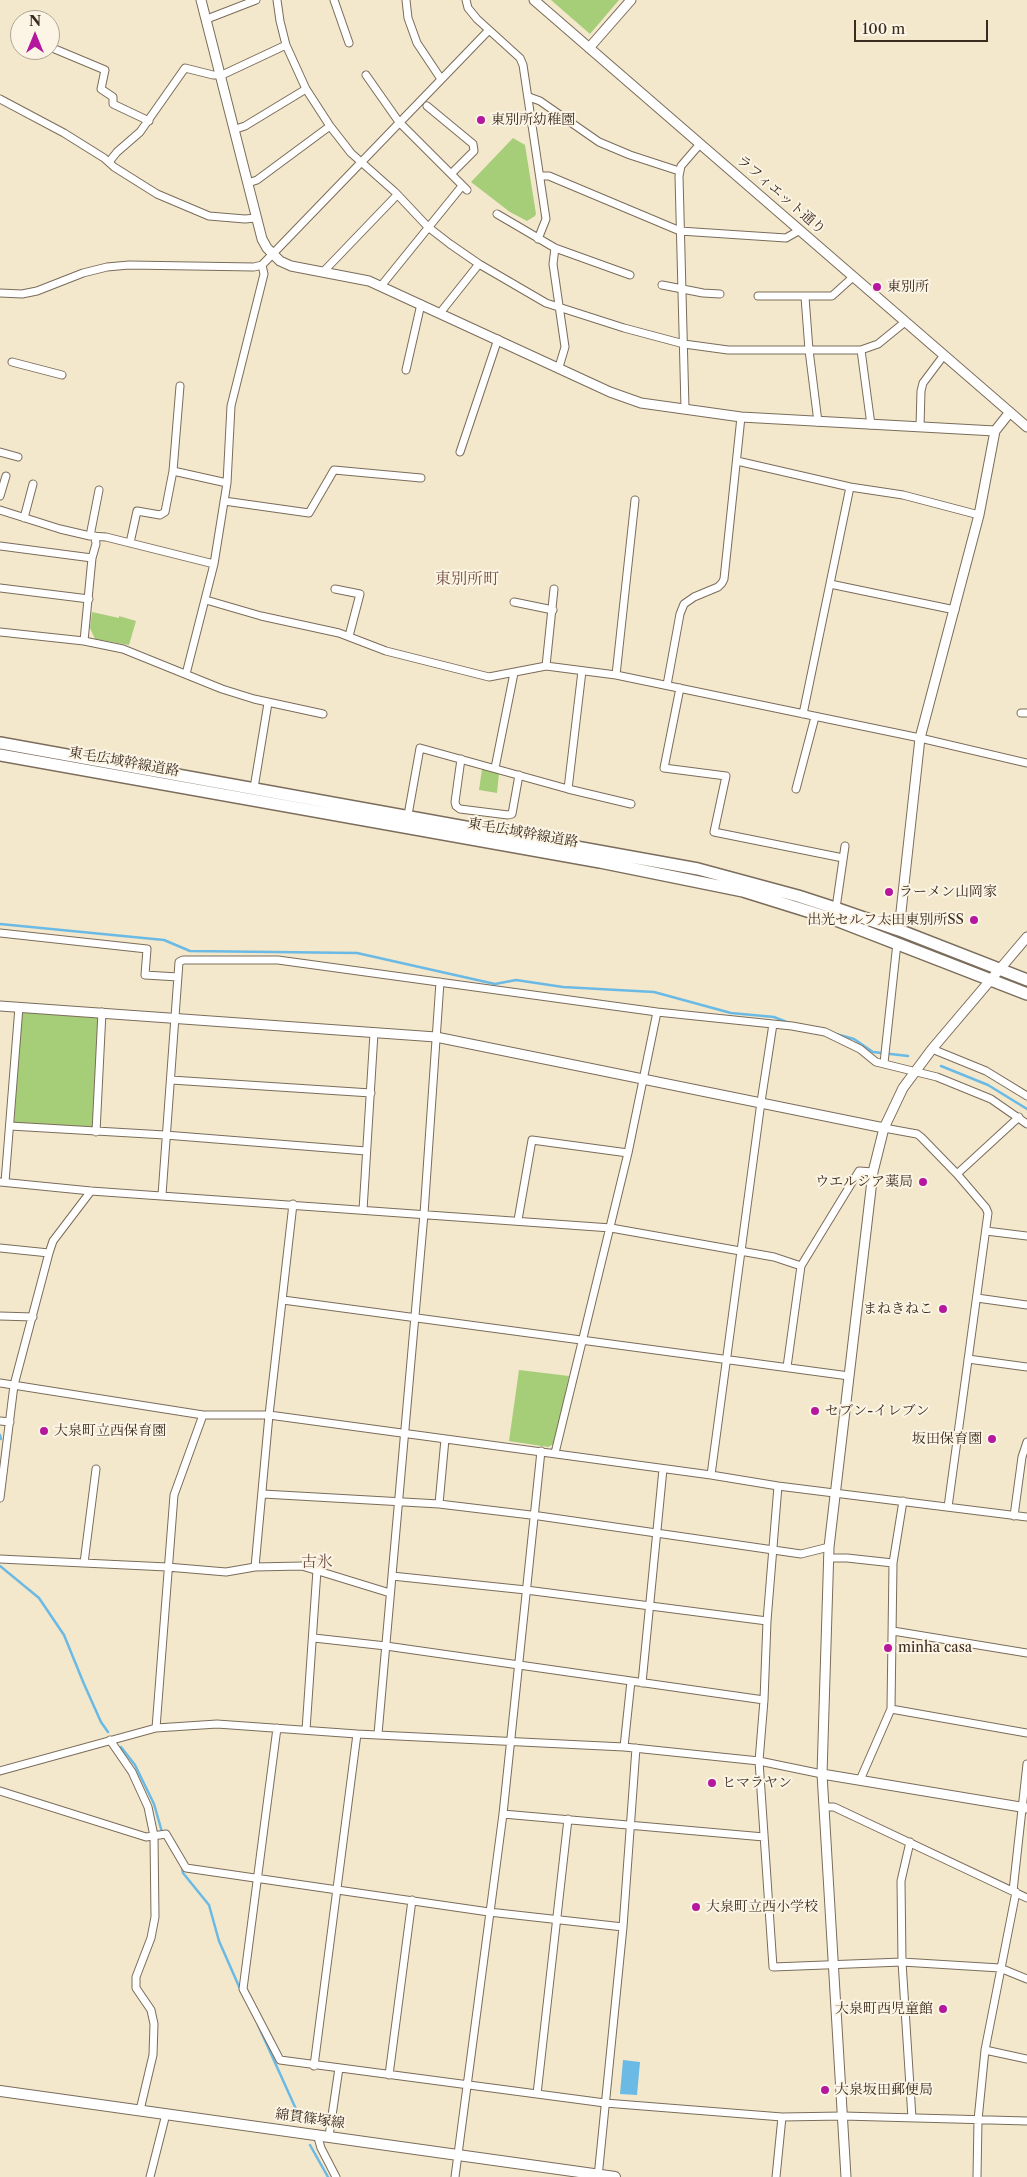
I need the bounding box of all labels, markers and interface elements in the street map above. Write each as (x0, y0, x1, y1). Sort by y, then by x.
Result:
north arrow (10, 10, 60, 60)
scale bar (857, 10, 991, 42)
text: N (29, 12, 41, 30)
text: 100 m (862, 19, 905, 38)
place label: 東別所幼稚園 (491, 112, 575, 128)
marker: 東別所幼稚園 (475, 114, 487, 126)
street label: ラフィエット通り (733, 152, 829, 238)
place label: 東別所 (887, 279, 929, 295)
marker: 東別所 (871, 281, 883, 293)
district label: 東別所町 (435, 569, 499, 589)
street label: 東毛広域幹線道路 (67, 744, 181, 780)
street label: 東毛広域幹線道路 (466, 815, 580, 851)
place label: ラーメン山岡家 (899, 884, 997, 900)
marker: ラーメン山岡家 (883, 886, 895, 898)
place label: 出光セルフ太田東別所SS (807, 912, 964, 928)
marker: 出光セルフ太田東別所SS (968, 914, 980, 926)
place label: ウエルシア薬局 (815, 1174, 913, 1190)
marker: ウエルシア薬局 (917, 1176, 929, 1188)
place label: まねきねこ (863, 1301, 933, 1317)
marker: まねきねこ (937, 1303, 949, 1315)
place label: セブン-イレブン (825, 1403, 929, 1419)
marker: セブン-イレブン (809, 1405, 821, 1417)
place label: 大泉町立西保育園 (54, 1423, 166, 1439)
marker: 大泉町立西保育園 (38, 1425, 50, 1437)
place label: 坂田保育園 (912, 1431, 982, 1447)
marker: 坂田保育園 (986, 1433, 998, 1445)
district label: 古氷 (301, 1552, 333, 1572)
place label: minha casa (898, 1640, 972, 1656)
marker: minha casa (882, 1642, 894, 1654)
place label: ヒマラヤン (722, 1775, 792, 1791)
marker: ヒマラヤン (706, 1777, 718, 1789)
place label: 大泉町立西小学校 (706, 1899, 818, 1915)
marker: 大泉町立西小学校 (690, 1901, 702, 1913)
place label: 大泉町西児童館 (835, 2001, 933, 2017)
marker: 大泉町西児童館 (937, 2003, 949, 2015)
place label: 大泉坂田郵便局 (835, 2082, 933, 2098)
marker: 大泉坂田郵便局 (819, 2084, 831, 2096)
street label: 綿貫篠塚線 (274, 2106, 346, 2132)

